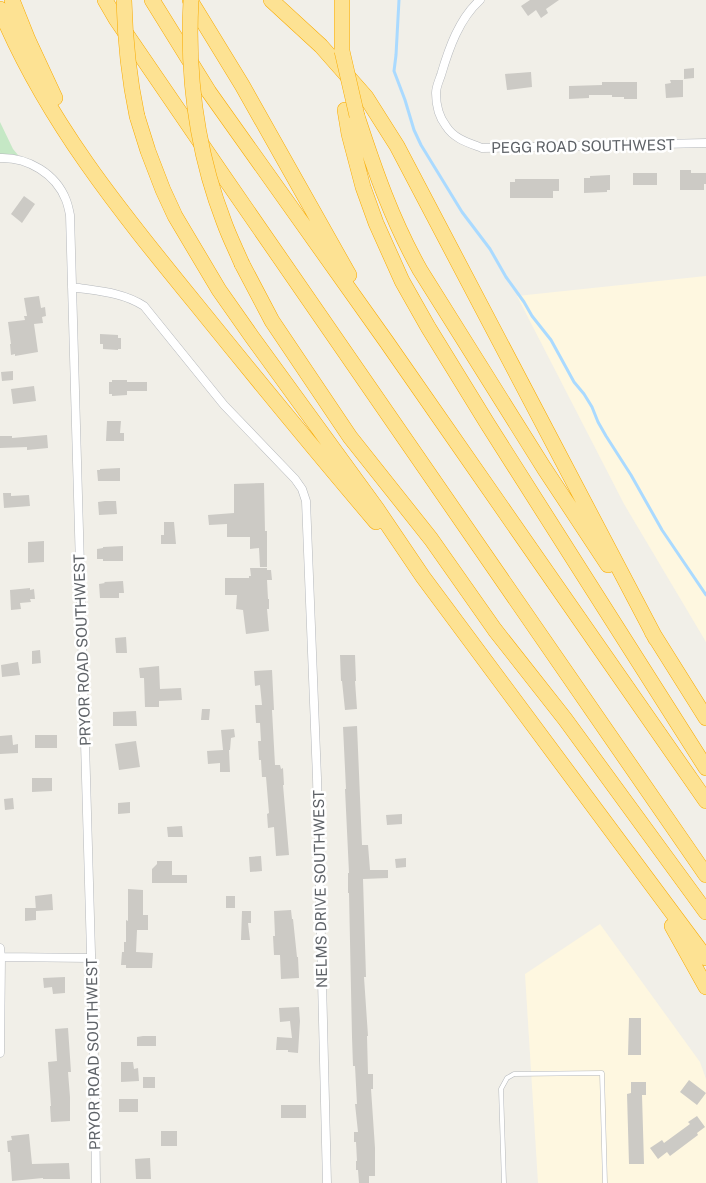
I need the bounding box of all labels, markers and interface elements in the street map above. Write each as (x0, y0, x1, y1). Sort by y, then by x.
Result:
street label: PEGG ROAD SOUTHWEST (491, 136, 675, 156)
street label: PRYOR ROAD SOUTHWEST (70, 554, 94, 746)
street label: NELMS DRIVE SOUTHWEST (310, 790, 330, 988)
street label: PRYOR ROAD SOUTHWEST (83, 958, 103, 1150)

